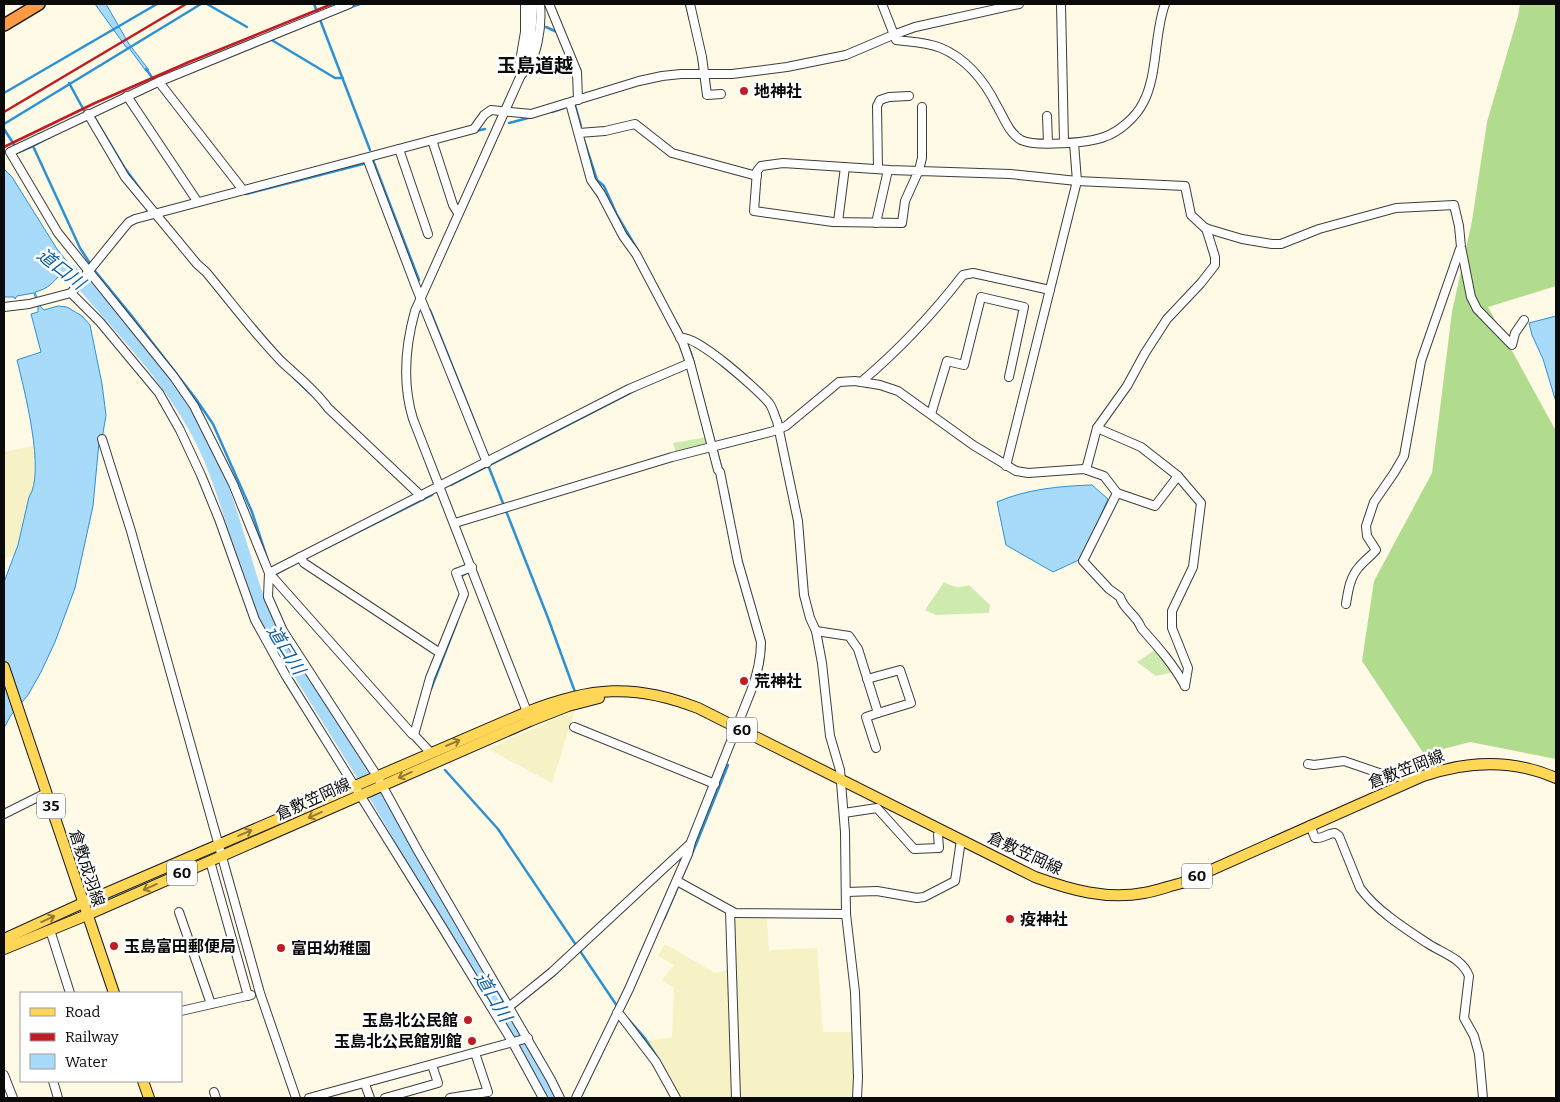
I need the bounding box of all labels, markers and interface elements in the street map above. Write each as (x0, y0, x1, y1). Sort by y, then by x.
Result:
district label: 玉島道越 (497, 54, 573, 77)
place label: 地神社 (754, 82, 802, 101)
marker: 地神社 (738, 85, 750, 97)
water label: 道口川 (33, 244, 91, 296)
water label: 道口川 (262, 621, 311, 680)
place label: 荒神社 (754, 672, 802, 691)
marker: 荒神社 (738, 675, 750, 687)
road number: 60 (727, 718, 757, 742)
one-way arrow (445, 738, 460, 748)
street label: 倉敷笠岡線 (1365, 746, 1447, 792)
one-way arrow (398, 770, 413, 780)
street label: 倉敷笠岡線 (273, 774, 353, 824)
road number: 35 (37, 794, 65, 818)
one-way arrow (308, 810, 323, 820)
street label: 倉敷成羽線 (66, 827, 108, 909)
street label: 倉敷笠岡線 (985, 827, 1065, 879)
one-way arrow (238, 828, 253, 837)
road number: 60 (167, 860, 197, 886)
road number: 60 (1182, 864, 1212, 888)
one-way arrow (143, 883, 158, 893)
place label: 疫神社 (1020, 910, 1068, 929)
one-way arrow (40, 913, 55, 923)
marker: 疫神社 (1004, 913, 1016, 925)
place label: 玉島富田郵便局 (124, 937, 236, 956)
place label: 富田幼稚園 (291, 939, 371, 958)
marker: 玉島富田郵便局 (108, 940, 120, 952)
marker: 富田幼稚園 (275, 942, 287, 954)
water label: 道口川 (470, 968, 517, 1028)
legend (20, 992, 182, 1082)
text: Road (65, 1003, 100, 1021)
place label: 玉島北公民館 (362, 1011, 458, 1030)
marker: 玉島北公民館 (462, 1014, 474, 1026)
text: Railway (65, 1028, 119, 1046)
place label: 玉島北公民館別館 (334, 1032, 462, 1051)
marker: 玉島北公民館別館 (466, 1035, 478, 1047)
text: Water (65, 1053, 108, 1071)

